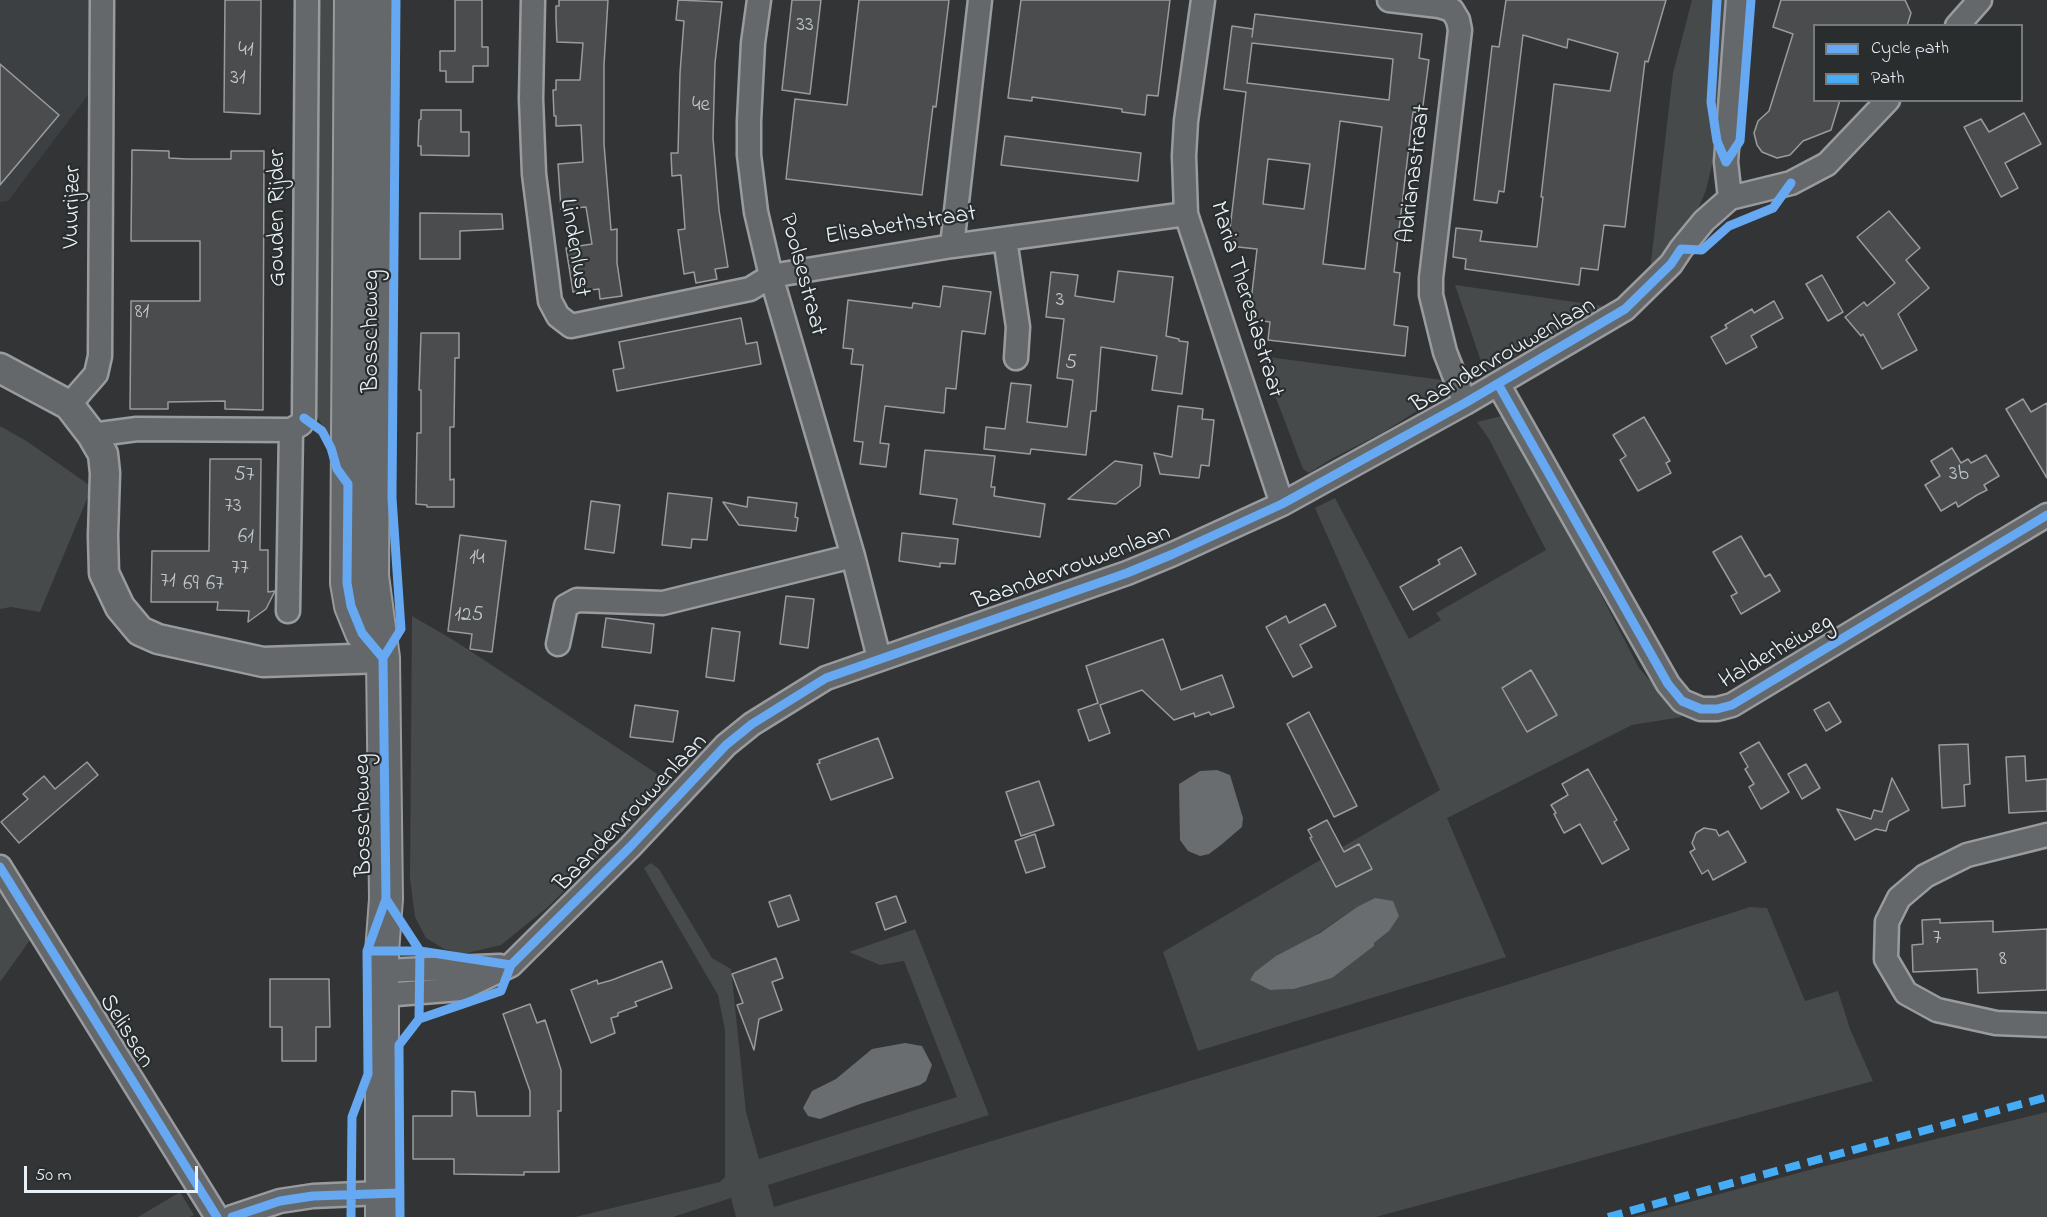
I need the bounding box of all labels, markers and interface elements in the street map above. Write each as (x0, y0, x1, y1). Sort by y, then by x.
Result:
house number: 33 (796, 14, 814, 40)
legend (1813, 24, 2023, 102)
text: Cycle path (1871, 36, 1949, 62)
house number: 41 (238, 39, 254, 65)
text: Path (1871, 66, 1905, 92)
house number: 31 (230, 67, 246, 93)
house number: 4e (692, 94, 710, 120)
street label: Adrianastraat (1393, 103, 1439, 245)
street label: Gouden Rijder (265, 149, 293, 287)
street label: Vuurijzer (59, 165, 89, 249)
street label: Lindenlust (551, 197, 595, 299)
street label: Maria Theresiastraat (1201, 198, 1289, 402)
street label: Elisabethstraat (823, 201, 979, 253)
street label: Poolsestraat (771, 211, 831, 339)
street label: Bosscheweg (359, 269, 387, 393)
house number: 3 (1056, 289, 1064, 315)
street label: Baandervrouwenlaan (1407, 292, 1601, 422)
house number: 81 (135, 301, 149, 327)
house number: 5 (1065, 352, 1077, 378)
house number: 3b (1949, 463, 1969, 489)
house number: 57 (234, 464, 254, 490)
house number: 73 (224, 495, 242, 521)
street label: Baandervrouwenlaan (969, 520, 1175, 618)
house number: 61 (238, 526, 254, 552)
house number: 14 (469, 547, 485, 573)
house number: 77 (231, 557, 249, 583)
house number: 71 (160, 570, 176, 596)
house number: 69 (183, 573, 199, 599)
house number: 67 (206, 573, 224, 599)
house number: 125 (454, 604, 484, 630)
street label: Halderheiweg (1715, 609, 1839, 697)
street label: Baandervrouwenlaan (549, 729, 715, 899)
street label: Bosscheweg (350, 753, 380, 877)
house number: 7 (1933, 927, 1941, 953)
house number: 8 (1999, 948, 2007, 974)
street label: Selissen (91, 990, 159, 1074)
scale bar (27, 1154, 201, 1192)
text: 50 m (35, 1163, 72, 1189)

